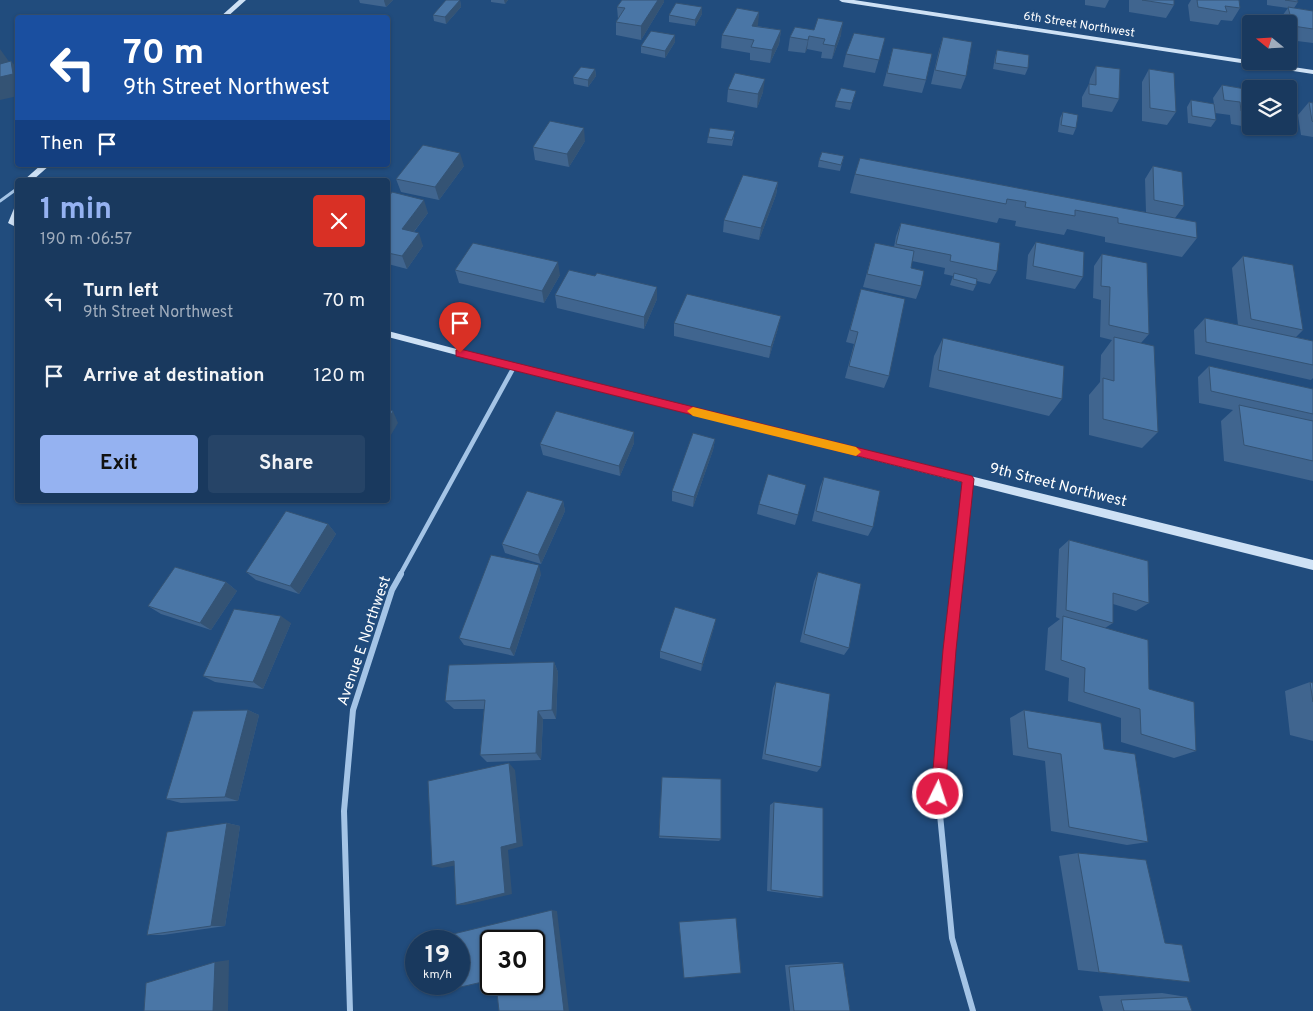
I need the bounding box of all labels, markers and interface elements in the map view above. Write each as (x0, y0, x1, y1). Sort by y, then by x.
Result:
street label: 6th Street Northwest (1022, 8, 1136, 42)
north arrow (1242, 15, 1298, 70)
map controls (1242, 15, 1297, 135)
text: 70 m (123, 32, 204, 76)
icon: left (40, 35, 105, 100)
text: 9th Street Northwest (123, 75, 330, 102)
button: layers (1242, 80, 1297, 135)
icon: arrive (93, 130, 121, 158)
text: Then (40, 132, 83, 156)
text: 1 min (40, 192, 112, 229)
button: close (313, 195, 365, 247)
text: 190 m · 06:57 (40, 230, 132, 250)
text: Turn left (83, 279, 159, 303)
icon: left (40, 287, 68, 315)
text: 70 m (323, 289, 365, 313)
pin (439, 302, 481, 353)
text: 9th Street Northwest (83, 303, 233, 323)
icon: arrive (446, 309, 474, 337)
icon: arrive (40, 362, 68, 390)
text: Arrive at destination (83, 364, 264, 388)
text: 120 m (314, 364, 365, 388)
button: Exit (40, 435, 198, 493)
button: Share (208, 435, 365, 493)
street label: 9th Street Northwest (987, 460, 1129, 512)
street label: Avenue E Northwest (334, 574, 396, 708)
position arrow (911, 767, 963, 819)
speed limit sign: 30 (480, 930, 545, 995)
text: 19 (425, 940, 450, 972)
text: km/h (423, 967, 452, 983)

